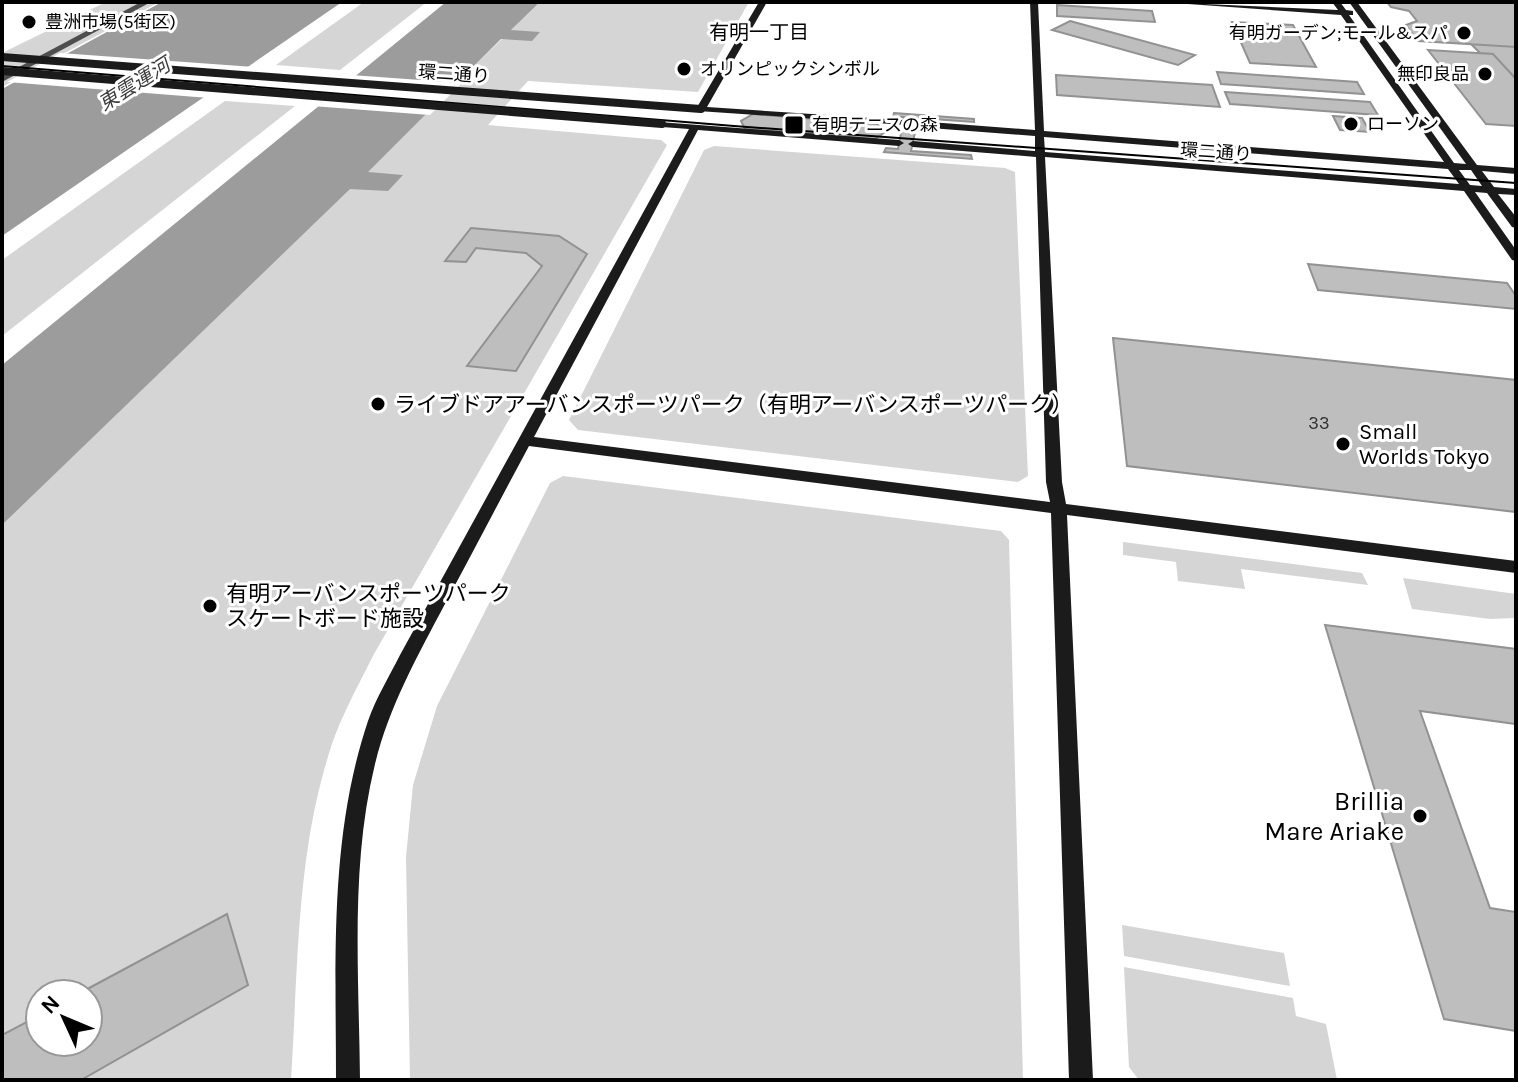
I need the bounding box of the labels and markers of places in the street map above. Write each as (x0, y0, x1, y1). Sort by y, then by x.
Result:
place label: 豊洲市場(5街区) (45, 11, 176, 33)
marker: 豊洲市場(5街区) (20, 13, 38, 31)
place label: 有明ガーデン;モール&スパ (1229, 22, 1448, 44)
marker: 有明ガーデン;モール&スパ (1455, 24, 1473, 42)
place label: オリンピックシンボル (700, 58, 880, 80)
marker: オリンピックシンボル (675, 60, 693, 78)
place label: 無印良品 (1397, 63, 1469, 85)
marker: 無印良品 (1476, 65, 1494, 83)
place label: ローソン (1367, 113, 1439, 135)
marker: 有明テニスの森 (783, 114, 805, 136)
place label: 有明テニスの森 (812, 114, 938, 136)
marker: ローソン (1342, 115, 1360, 133)
place label: ライブドアアーバンスポーツパーク（有明アーバンスポーツパーク） (394, 392, 1073, 418)
marker: ライブドアアーバンスポーツパーク（有明アーバンスポーツパーク） (369, 395, 387, 413)
place label: Small Worlds Tokyo (1359, 419, 1490, 470)
marker: Small Worlds Tokyo (1334, 435, 1352, 453)
place label: 有明アーバンスポーツパーク スケートボード施設 (226, 581, 511, 632)
marker: 有明アーバンスポーツパーク スケートボード施設 (201, 597, 219, 615)
place label: Brillia Mare Ariake (1264, 786, 1404, 847)
marker: Brillia Mare Ariake (1411, 807, 1429, 825)

